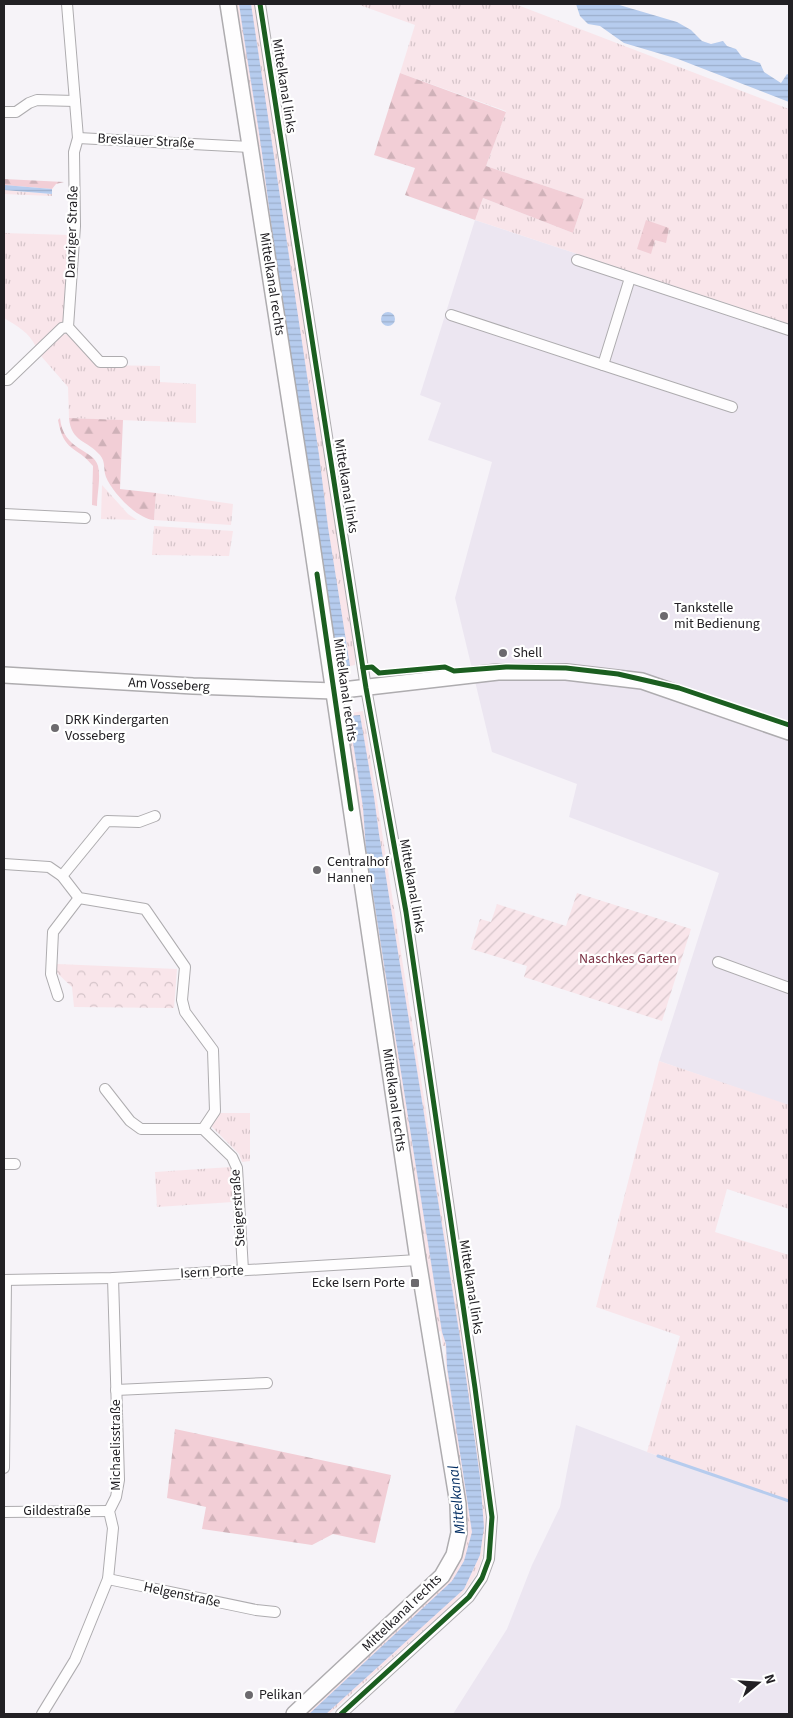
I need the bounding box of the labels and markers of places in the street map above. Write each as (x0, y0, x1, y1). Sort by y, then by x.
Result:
place label: Tankstelle mit Bedienung (674, 598, 760, 634)
marker: Tankstelle mit Bedienung (658, 610, 670, 622)
place label: Shell (513, 643, 543, 663)
marker: Shell (497, 647, 509, 659)
place label: DRK Kindergarten Vosseberg (65, 710, 169, 746)
marker: DRK Kindergarten Vosseberg (49, 722, 61, 734)
place label: Centralhof Hannen (327, 852, 390, 888)
marker: Centralhof Hannen (311, 864, 323, 876)
place label: Ecke Isern Porte (312, 1273, 405, 1293)
marker: Ecke Isern Porte (409, 1277, 421, 1289)
place label: Pelikan (259, 1685, 302, 1705)
marker: Pelikan (243, 1689, 255, 1701)

